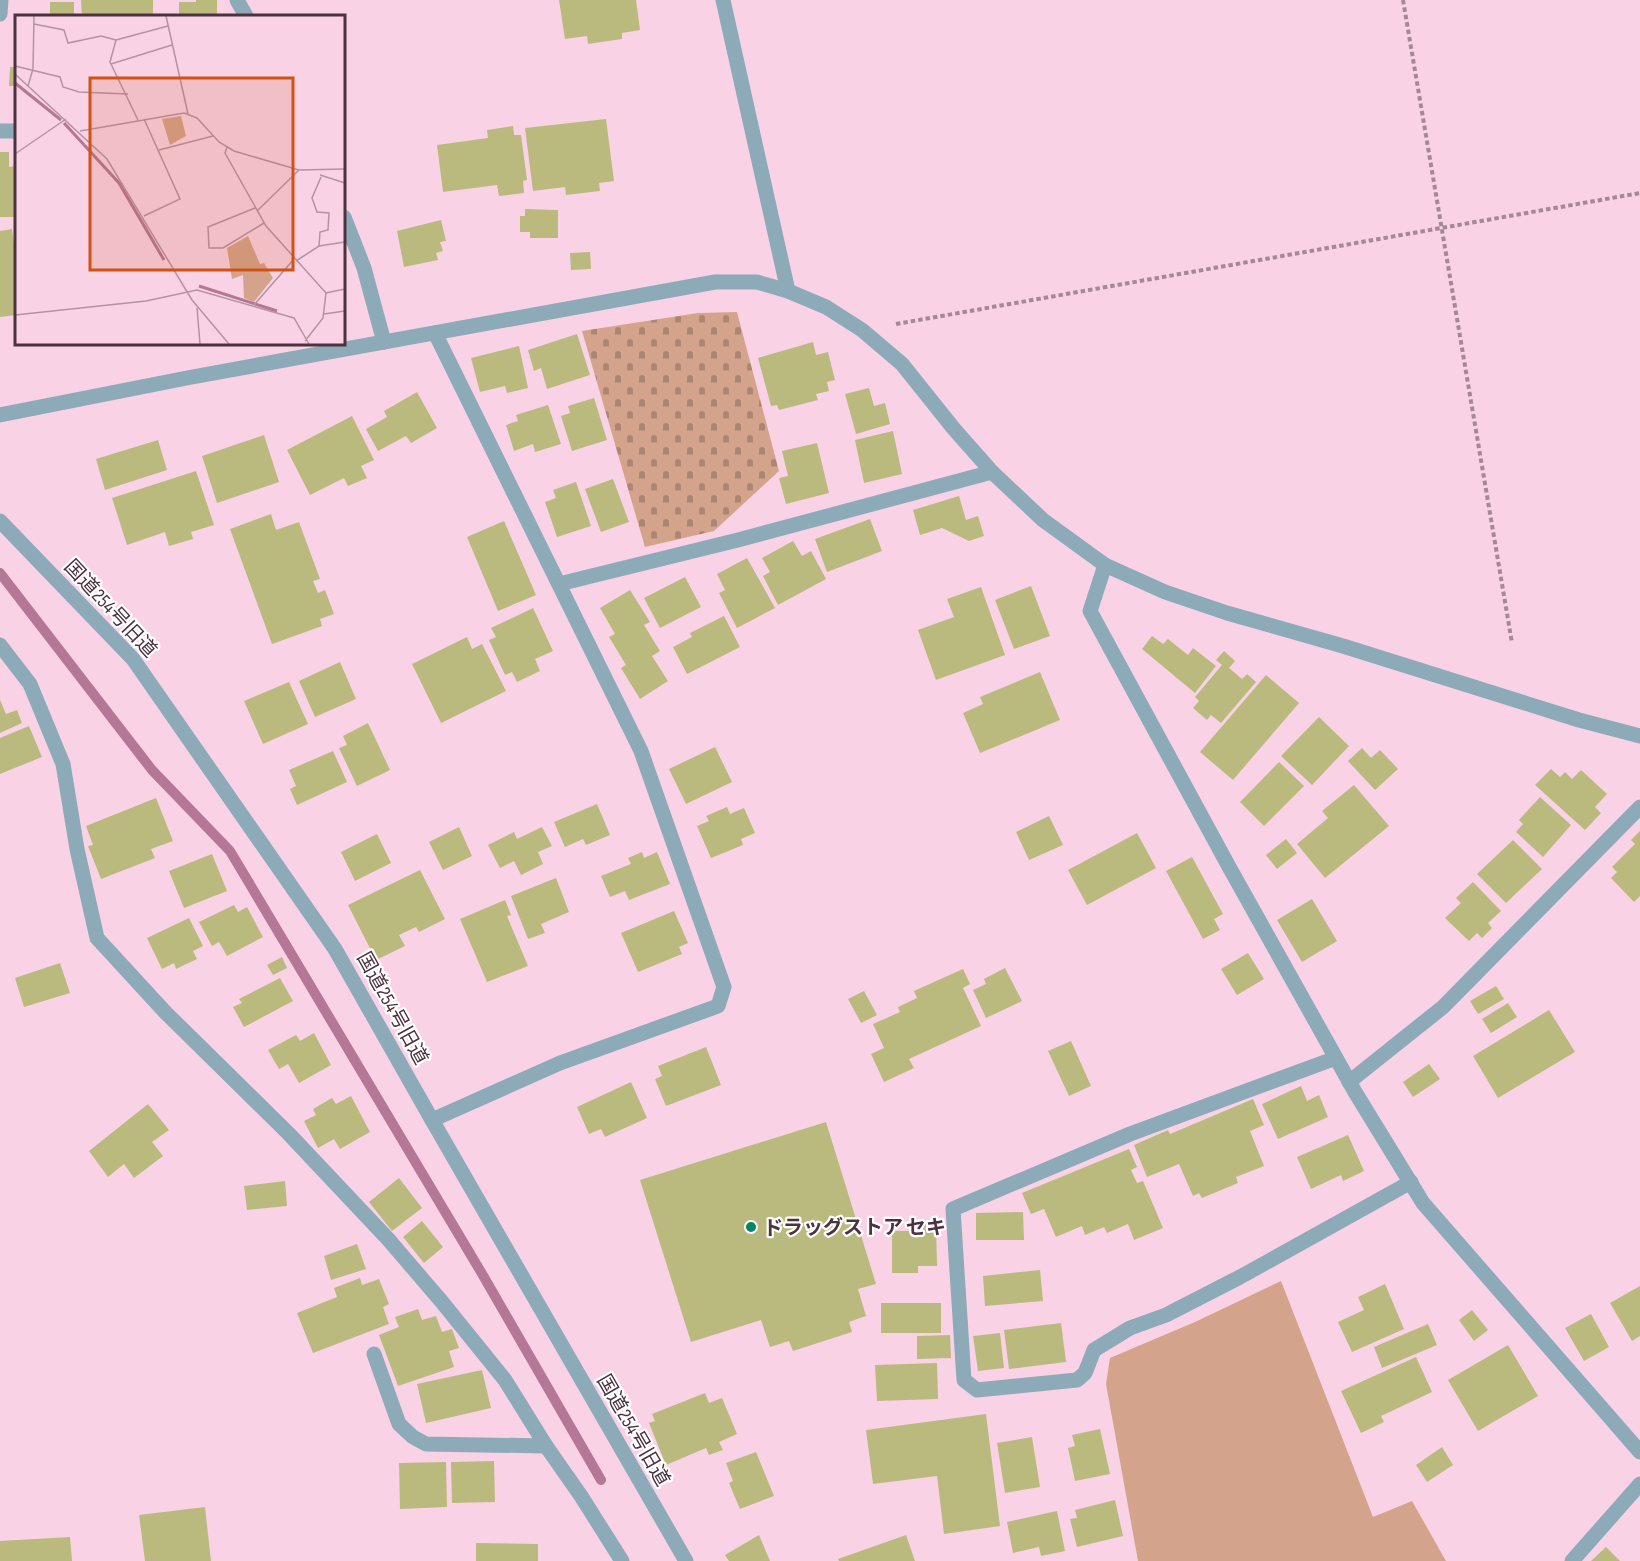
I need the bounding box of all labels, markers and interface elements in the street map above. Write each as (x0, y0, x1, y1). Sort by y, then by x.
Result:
inset map (15, 15, 345, 345)
street label: 国道254号旧道 (59, 555, 162, 662)
street label: 国道254号旧道 (351, 948, 433, 1069)
place label: ドラッグストア セキ (763, 1216, 946, 1240)
marker: ドラッグストア セキ (744, 1220, 758, 1234)
street label: 国道254号旧道 (592, 1371, 675, 1490)

